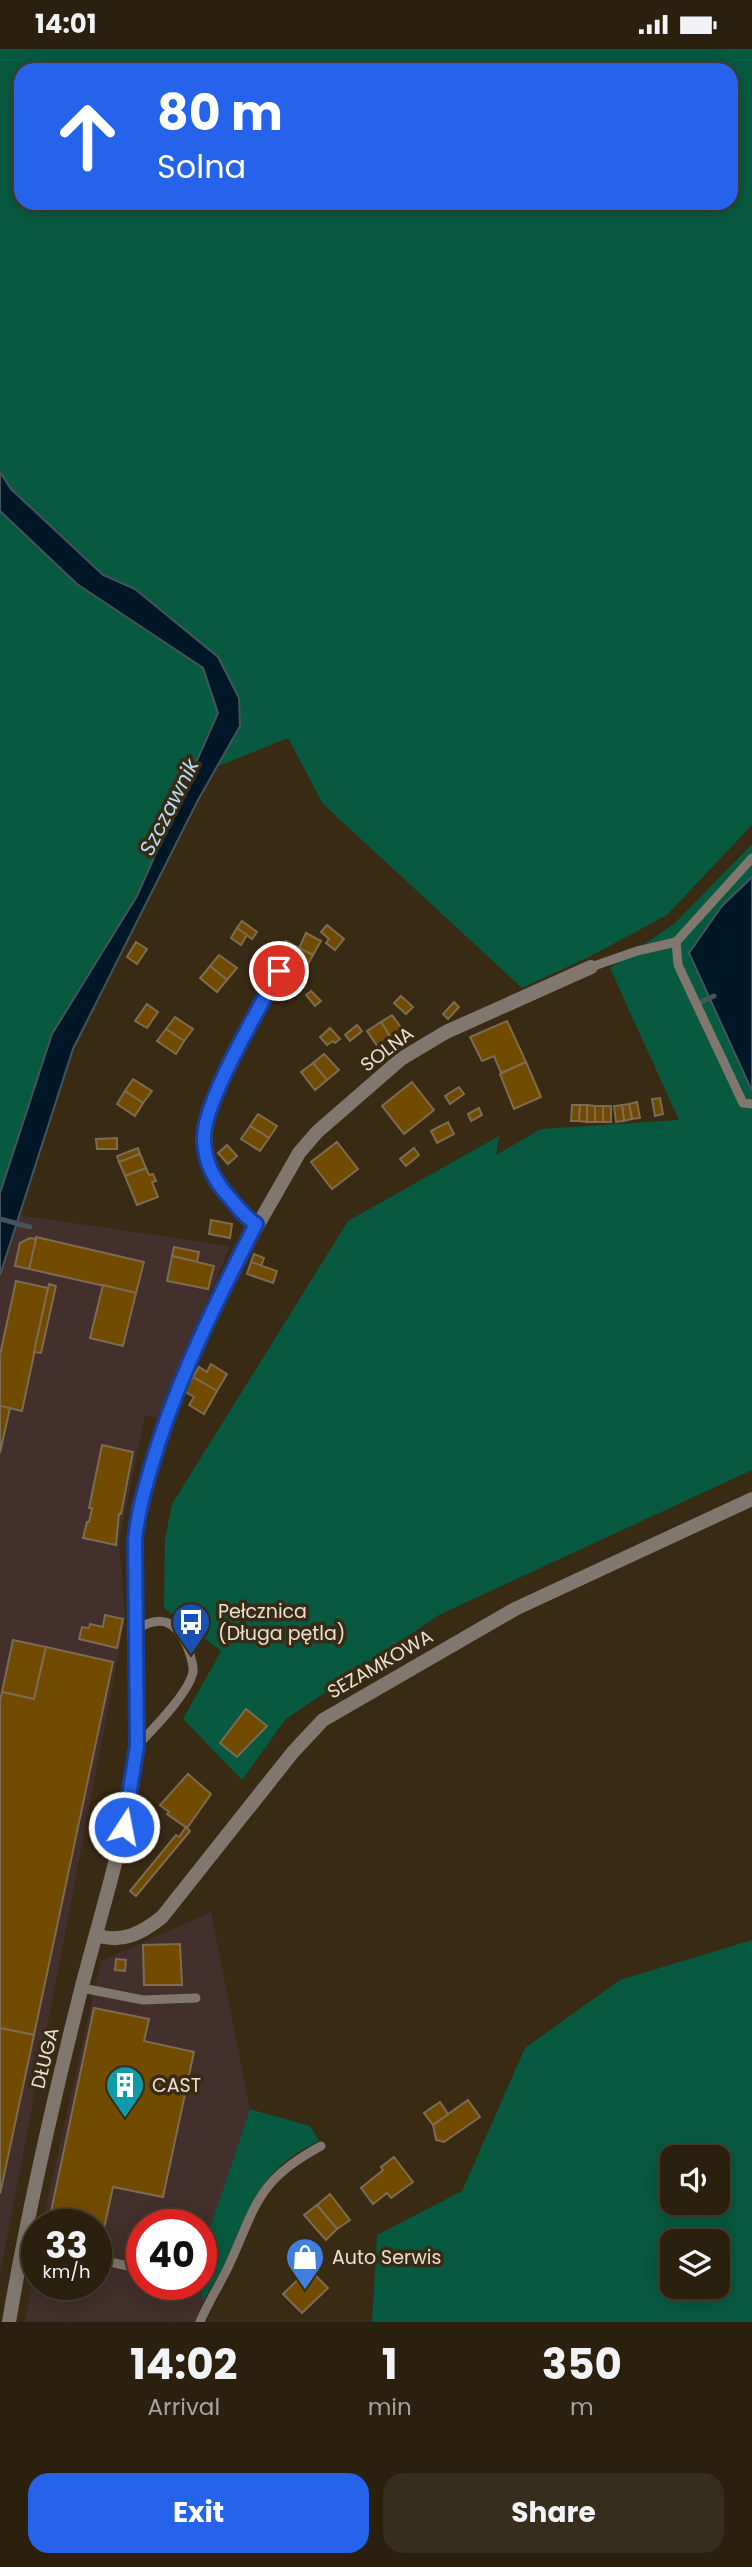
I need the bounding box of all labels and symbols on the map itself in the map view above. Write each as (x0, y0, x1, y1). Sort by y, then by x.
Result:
water label: Szczawnik (132, 753, 206, 860)
pin (249, 941, 309, 1001)
street label: SOLNA (355, 1020, 419, 1078)
place label: Pełcznica (Długa pętla) (218, 1598, 345, 1647)
bus stop icon: Pełcznica (Długa pętla) (170, 1601, 212, 1656)
street label: SEZAMKOWA (322, 1623, 438, 1705)
position arrow (87, 1790, 161, 1864)
street label: DŁUGA (24, 2024, 66, 2091)
building icon: CAST (104, 2064, 146, 2119)
place label: CAST (152, 2072, 201, 2099)
speed limit sign: 40 (126, 2209, 217, 2300)
shop icon: Auto Serwis (284, 2236, 326, 2291)
place label: Auto Serwis (332, 2244, 441, 2271)

